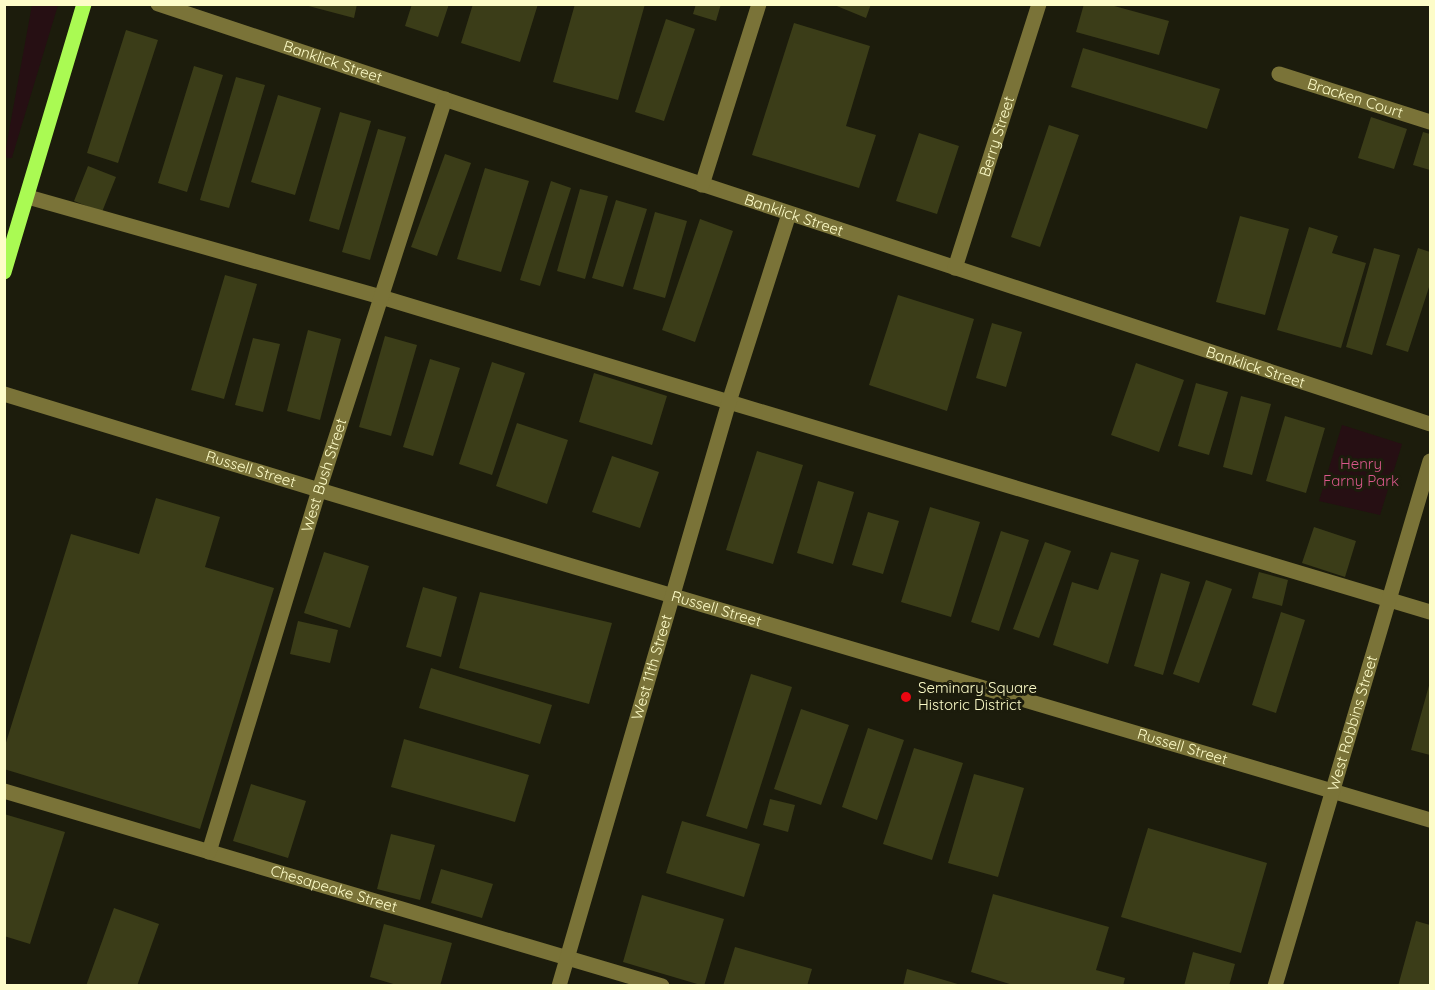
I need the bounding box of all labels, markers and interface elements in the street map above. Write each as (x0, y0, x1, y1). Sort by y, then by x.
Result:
street label: Banklick Street (281, 36, 385, 87)
street label: Bracken Court (1305, 74, 1406, 122)
street label: Berry Street (975, 94, 1018, 179)
street label: Banklick Street (742, 189, 846, 240)
street label: Banklick Street (1204, 342, 1308, 392)
street label: West Bush Street (297, 416, 350, 534)
street label: Russell Street (204, 446, 298, 491)
park label: Henry Farny Park (1323, 454, 1399, 490)
street label: Russell Street (669, 586, 764, 631)
street label: West 11th Street (627, 612, 676, 722)
street label: West Robbins Street (1323, 653, 1381, 793)
place label: Seminary Square Historic District (918, 678, 1037, 714)
marker: Seminary Square Historic District (899, 690, 913, 704)
street label: Russell Street (1135, 724, 1230, 769)
street label: Chesapeake Street (268, 861, 400, 916)

